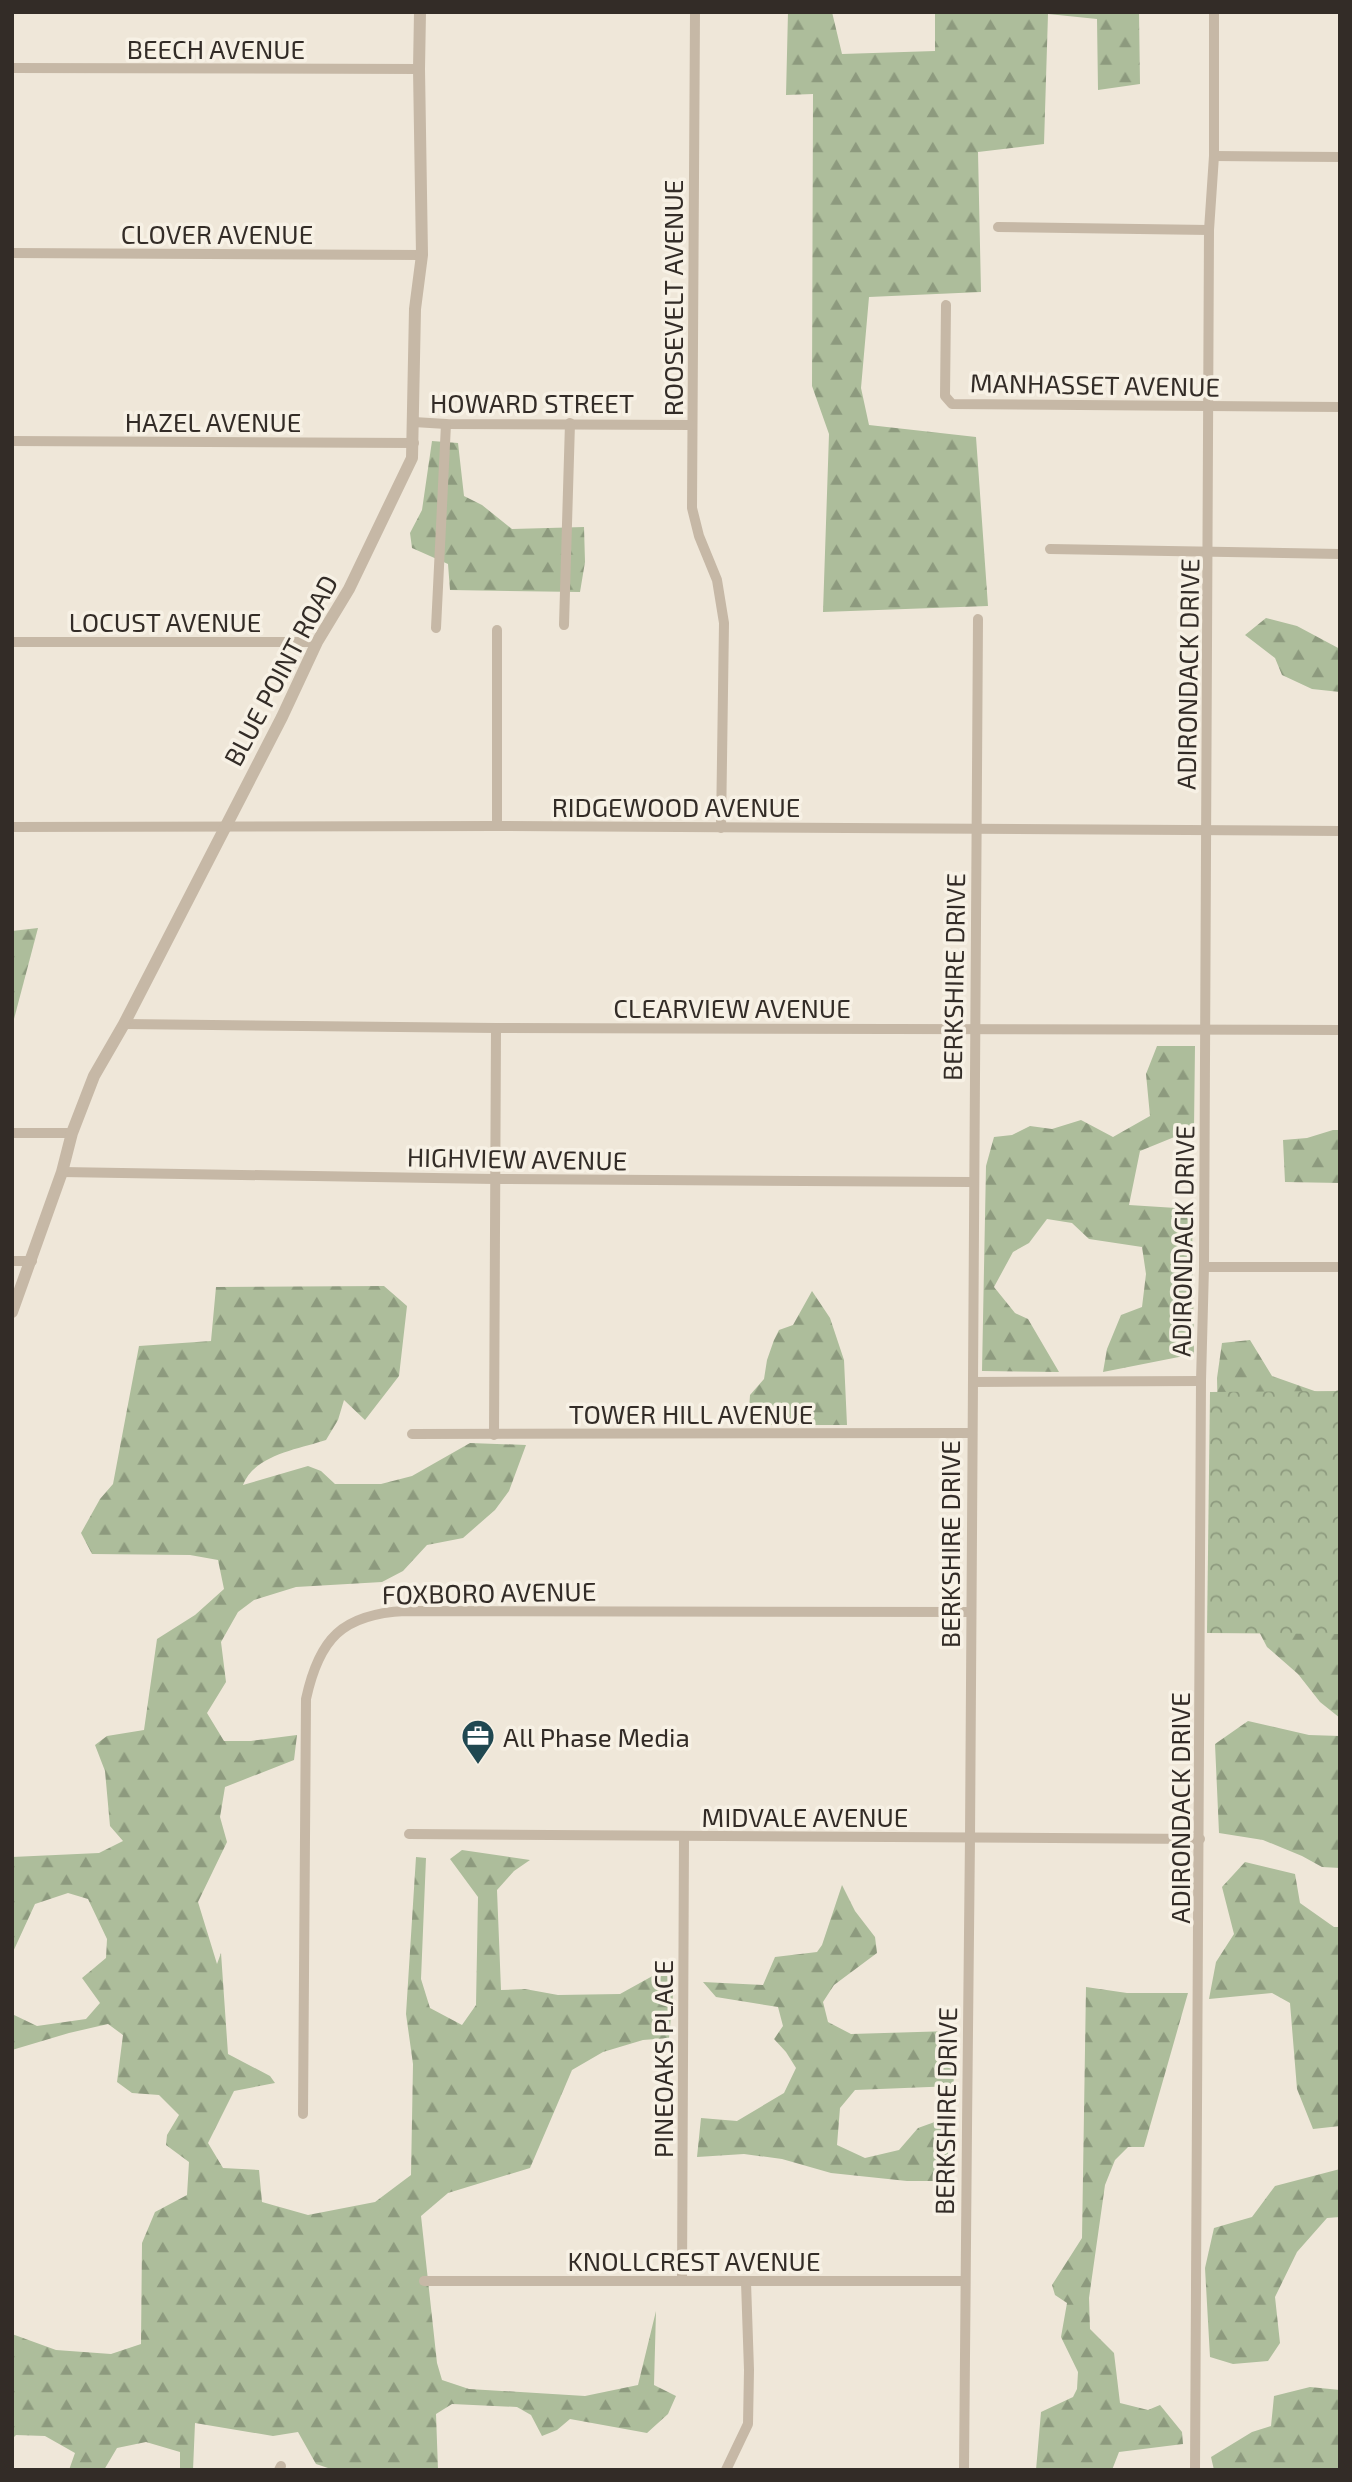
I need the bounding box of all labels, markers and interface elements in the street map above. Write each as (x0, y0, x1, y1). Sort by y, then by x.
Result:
street label: BEECH AVENUE (127, 33, 305, 64)
street label: ROOSEVELT AVENUE (657, 180, 688, 416)
street label: CLOVER AVENUE (121, 218, 313, 249)
street label: MANHASSET AVENUE (970, 366, 1220, 402)
street label: HOWARD STREET (430, 387, 634, 418)
street label: HAZEL AVENUE (125, 406, 301, 437)
street label: ADIRONDACK DRIVE (1169, 558, 1205, 790)
street label: BLUE POINT ROAD (217, 569, 343, 771)
street label: LOCUST AVENUE (69, 606, 261, 637)
street label: RIDGEWOOD AVENUE (552, 791, 800, 822)
street label: BERKSHIRE DRIVE (936, 873, 970, 1081)
street label: CLEARVIEW AVENUE (613, 992, 851, 1023)
street label: ADIRONDACK DRIVE (1164, 1125, 1200, 1357)
street label: HIGHVIEW AVENUE (407, 1141, 627, 1175)
street label: TOWER HILL AVENUE (569, 1398, 813, 1429)
street label: BERKSHIRE DRIVE (934, 1440, 965, 1648)
street label: FOXBORO AVENUE (381, 1575, 597, 1609)
street label: ADIRONDACK DRIVE (1164, 1692, 1195, 1924)
office icon: All Phase Media (459, 1717, 497, 1766)
place label: All Phase Media (503, 1721, 690, 1752)
street label: MIDVALE AVENUE (702, 1801, 908, 1832)
street label: PINEOAKS PLACE (647, 1960, 678, 2158)
street label: BERKSHIRE DRIVE (928, 2007, 962, 2215)
street label: KNOLLCREST AVENUE (568, 2245, 820, 2276)

